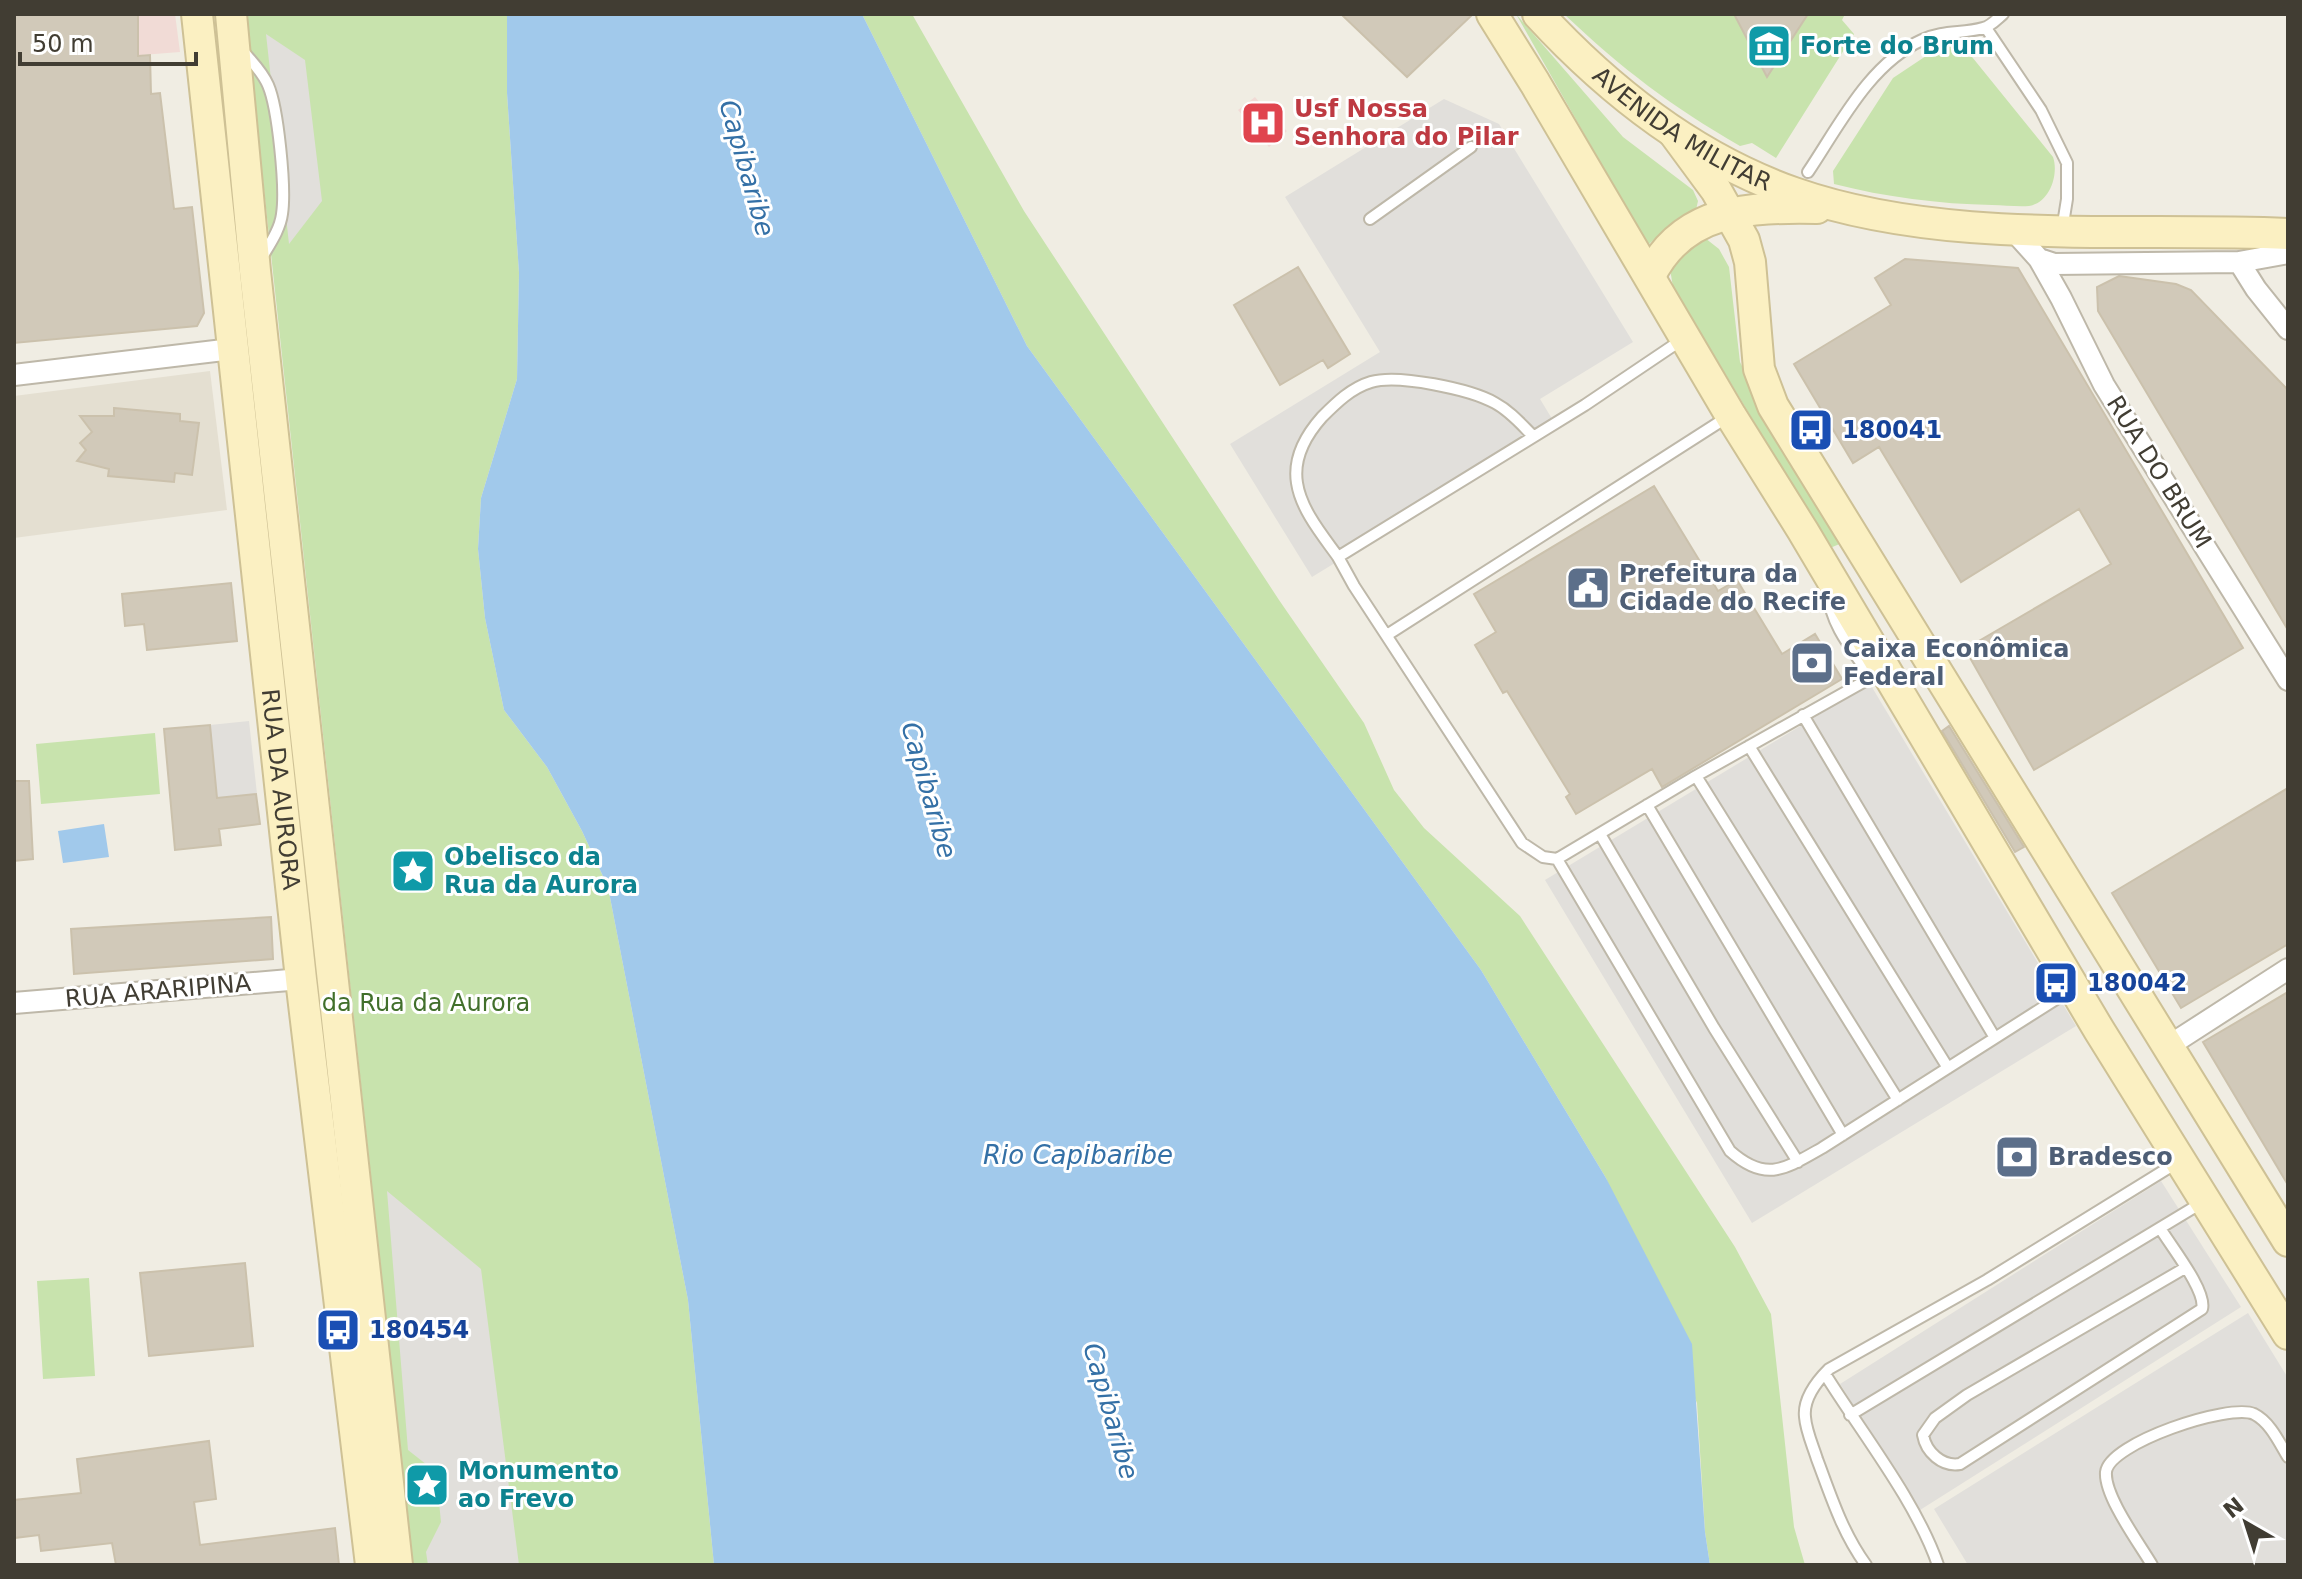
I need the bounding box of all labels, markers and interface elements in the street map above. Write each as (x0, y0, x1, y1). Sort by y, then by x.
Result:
scale bar (20, 16, 196, 66)
museum icon: Forte do Brum (1745, 22, 1793, 70)
text: 50 m (32, 30, 94, 58)
place label: Forte do Brum (1800, 32, 1994, 60)
street label: AVENIDA MILITAR (1587, 61, 1776, 197)
place label: Usf Nossa Senhora do Pilar (1294, 95, 1519, 151)
water label: Capibaribe (713, 96, 781, 240)
hospital icon: Usf Nossa Senhora do Pilar (1239, 99, 1287, 147)
street label: RUA DO BRUM (2101, 391, 2217, 553)
bus stop icon: 180041 (1787, 406, 1835, 454)
place label: 180041 (1842, 416, 1942, 444)
place label: Prefeitura da Cidade do Recife (1619, 560, 1846, 616)
public building icon: Prefeitura da Cidade do Recife (1564, 564, 1612, 612)
place label: Caixa Econômica Federal (1843, 635, 2069, 691)
bank icon: Caixa Econômica Federal (1788, 639, 1836, 687)
street label: RUA DA AURORA (256, 688, 305, 892)
water label: Capibaribe (895, 718, 963, 862)
place label: Obelisco da Rua da Aurora (444, 843, 638, 899)
place icon: Obelisco da Rua da Aurora (389, 847, 437, 895)
bus stop icon: 180042 (2032, 959, 2080, 1007)
street label: RUA ARARIPINA (64, 969, 253, 1013)
place label: 180042 (2087, 969, 2187, 997)
park label: da Rua da Aurora (322, 989, 530, 1017)
bank icon: Bradesco (1993, 1133, 2041, 1181)
water label: Rio Capibaribe (983, 1140, 1173, 1170)
place label: Bradesco (2048, 1143, 2173, 1171)
bus stop icon: 180454 (314, 1306, 362, 1354)
place label: 180454 (369, 1316, 469, 1344)
water label: Capibaribe (1077, 1339, 1145, 1483)
place label: Monumento ao Frevo (458, 1457, 619, 1513)
place icon: Monumento ao Frevo (403, 1461, 451, 1509)
north arrow (2206, 1483, 2286, 1563)
text: N (2219, 1492, 2249, 1523)

